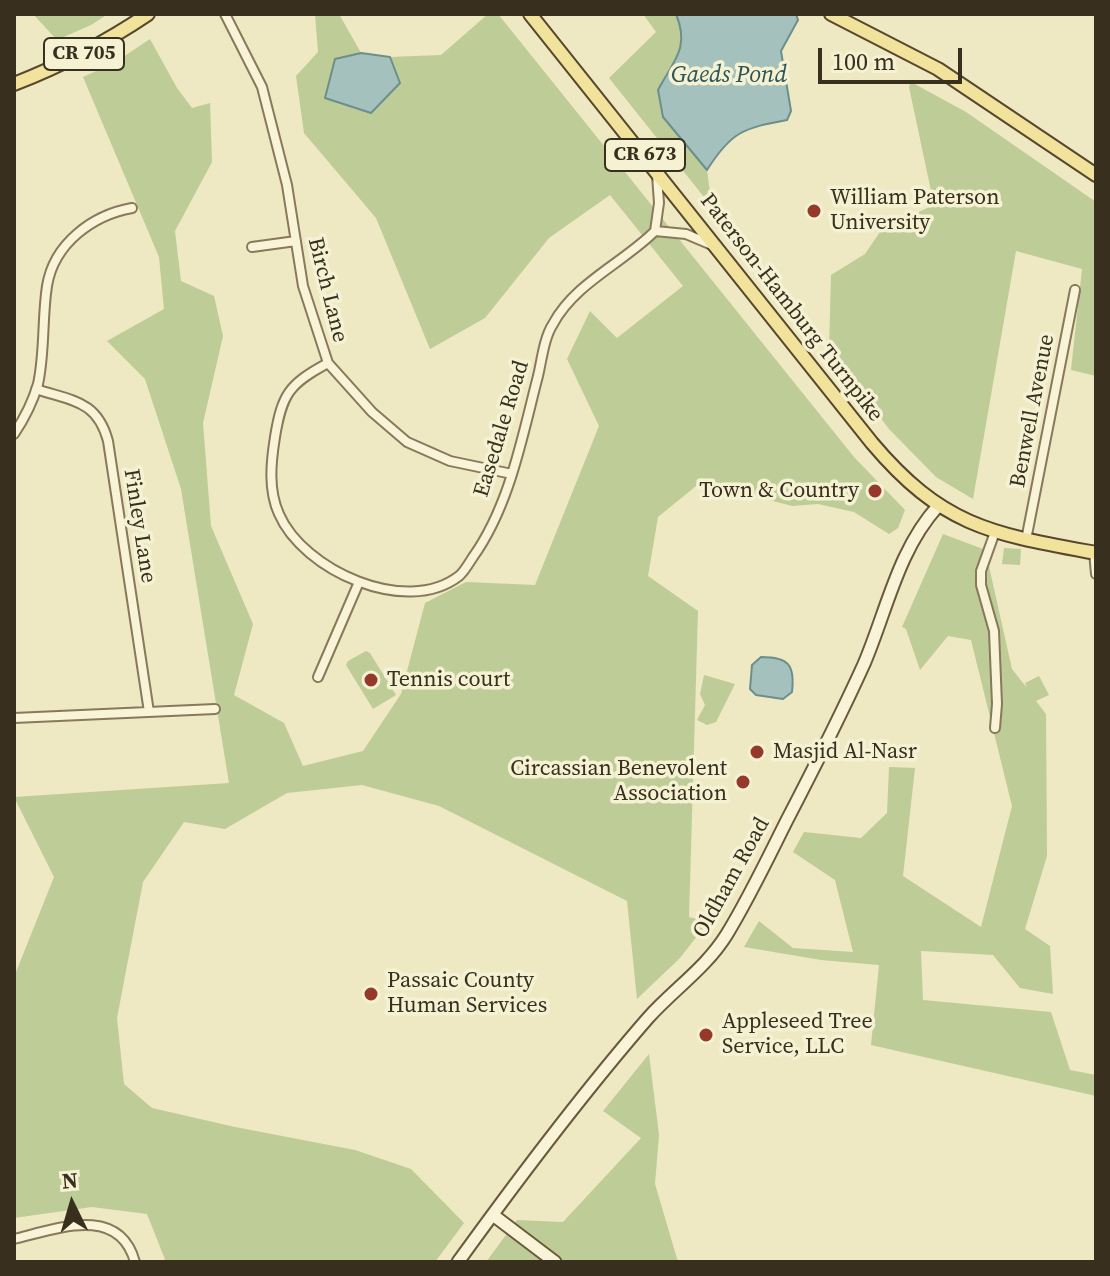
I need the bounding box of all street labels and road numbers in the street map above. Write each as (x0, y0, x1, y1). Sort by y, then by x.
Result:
road number: CR 705 (44, 38, 124, 70)
road number: CR 673 (605, 139, 685, 171)
street label: Paterson-Hamburg Turnpike (694, 189, 888, 427)
street label: Birch Lane (301, 235, 353, 345)
street label: Benwell Avenue (1005, 332, 1061, 490)
street label: Easedale Road (469, 358, 535, 500)
street label: Finley Lane (117, 467, 161, 585)
street label: Oldham Road (688, 813, 776, 943)

